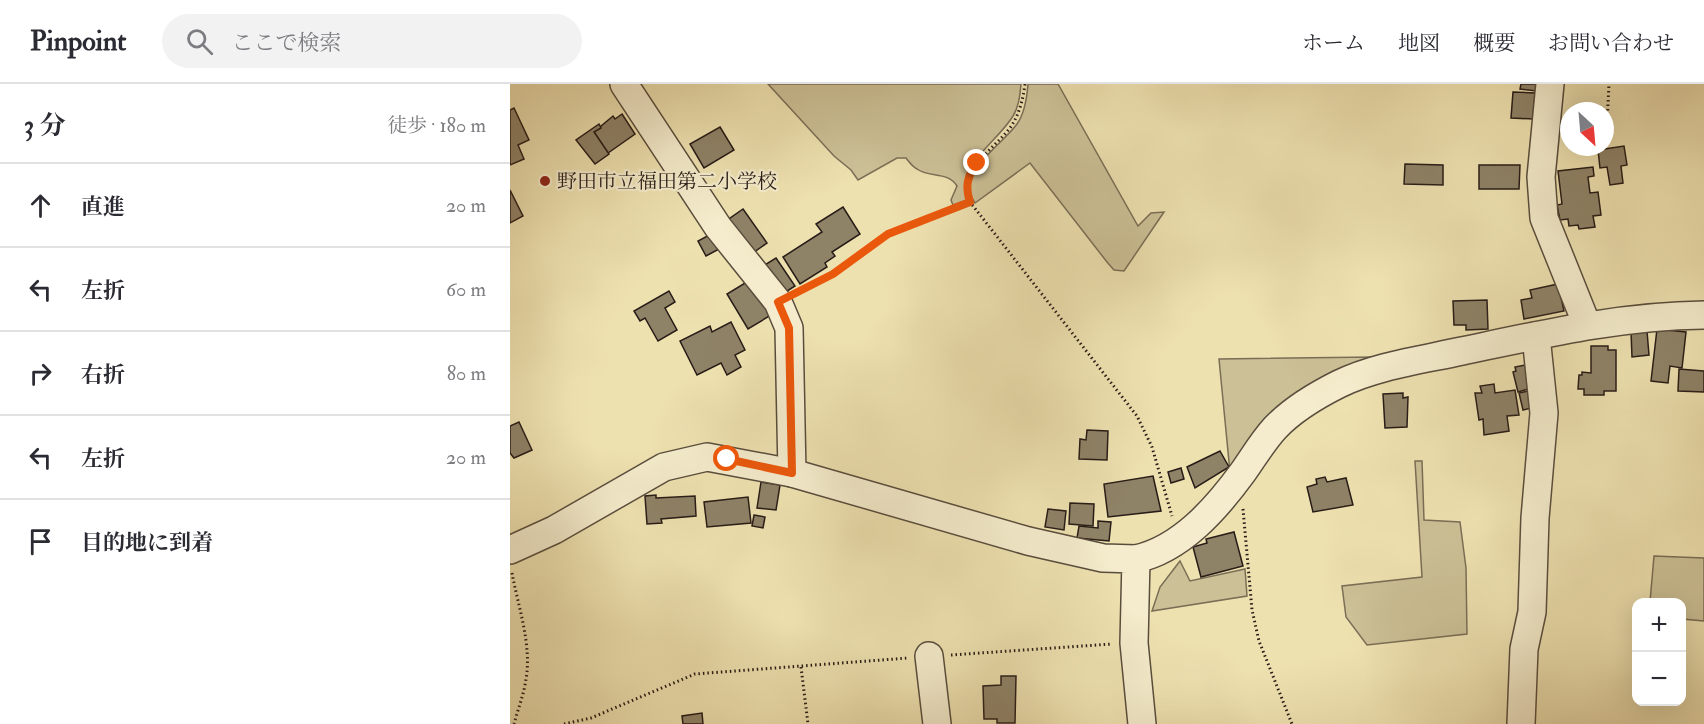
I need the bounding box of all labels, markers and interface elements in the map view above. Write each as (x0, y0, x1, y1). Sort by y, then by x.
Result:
search box (162, 14, 582, 68)
text: Pinpoint (30, 24, 126, 59)
icon: search (183, 25, 216, 58)
text: ここで検索 (231, 29, 341, 57)
text: ホーム (1302, 30, 1365, 57)
text: 地図 (1398, 30, 1440, 57)
text: 概要 (1473, 30, 1515, 57)
text: お問い合わせ (1548, 30, 1674, 57)
north arrow (1560, 102, 1614, 156)
text: 3 分 (24, 110, 65, 142)
text: 徒歩 · 180 m (387, 113, 486, 138)
route end (963, 149, 989, 175)
place label: 野田市立福田第二小学校 (557, 169, 777, 194)
marker: 野田市立福田第二小学校 (538, 174, 552, 188)
icon: ahead (24, 189, 57, 222)
text: 直進 (81, 193, 125, 221)
text: 20 m (446, 193, 486, 218)
icon: left (24, 273, 57, 306)
text: 左折 (81, 277, 125, 305)
text: 60 m (446, 277, 486, 302)
icon: right (24, 357, 57, 390)
text: 右折 (81, 361, 125, 389)
text: 80 m (447, 361, 486, 386)
icon: left (24, 441, 57, 474)
text: 左折 (81, 445, 125, 473)
text: 20 m (446, 445, 486, 470)
route start (713, 445, 739, 471)
icon: arrive (24, 525, 57, 558)
text: 目的地に到着 (81, 529, 213, 557)
map controls (1632, 598, 1686, 706)
button: + (1632, 598, 1686, 652)
button: − (1632, 652, 1686, 706)

